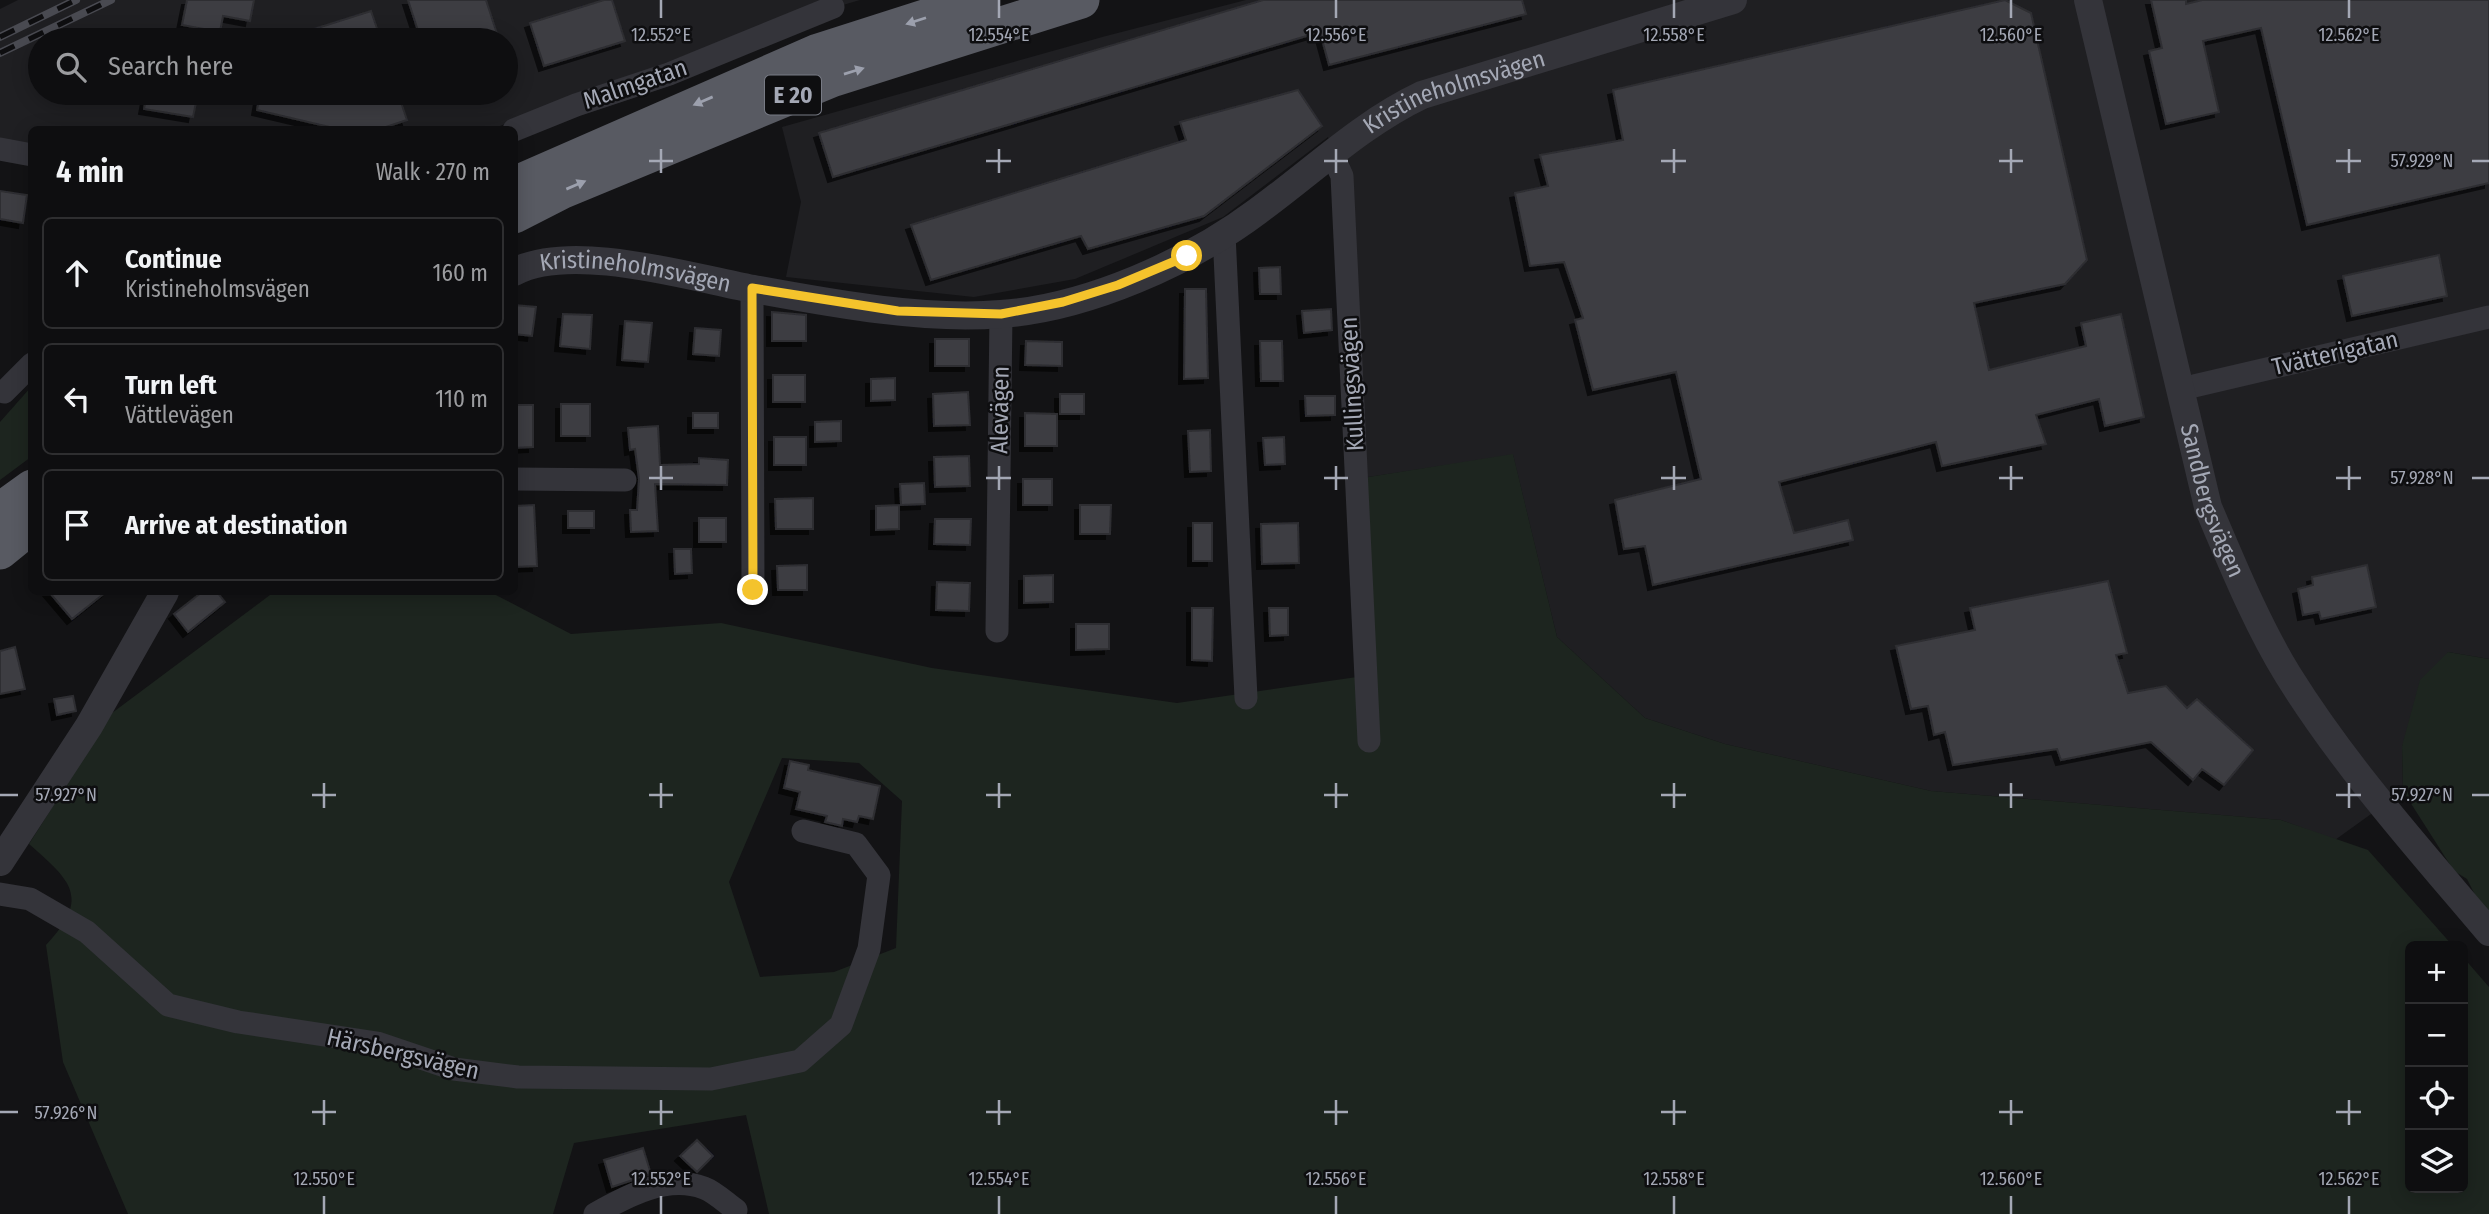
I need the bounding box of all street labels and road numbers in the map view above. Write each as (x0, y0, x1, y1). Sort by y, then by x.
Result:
street label: Kristineholmsvägen (1358, 44, 1548, 140)
street label: Malmgatan (579, 53, 691, 115)
road number: E 20 (765, 76, 821, 114)
street label: Kristineholmsvägen (538, 246, 734, 298)
street label: Kullingsvägen (1334, 316, 1370, 452)
street label: Tvätterigatan (2269, 325, 2401, 381)
street label: Alevägen (985, 366, 1015, 454)
street label: Sandbergsvägen (2175, 421, 2250, 582)
street label: Härsbergsvägen (324, 1023, 482, 1085)

